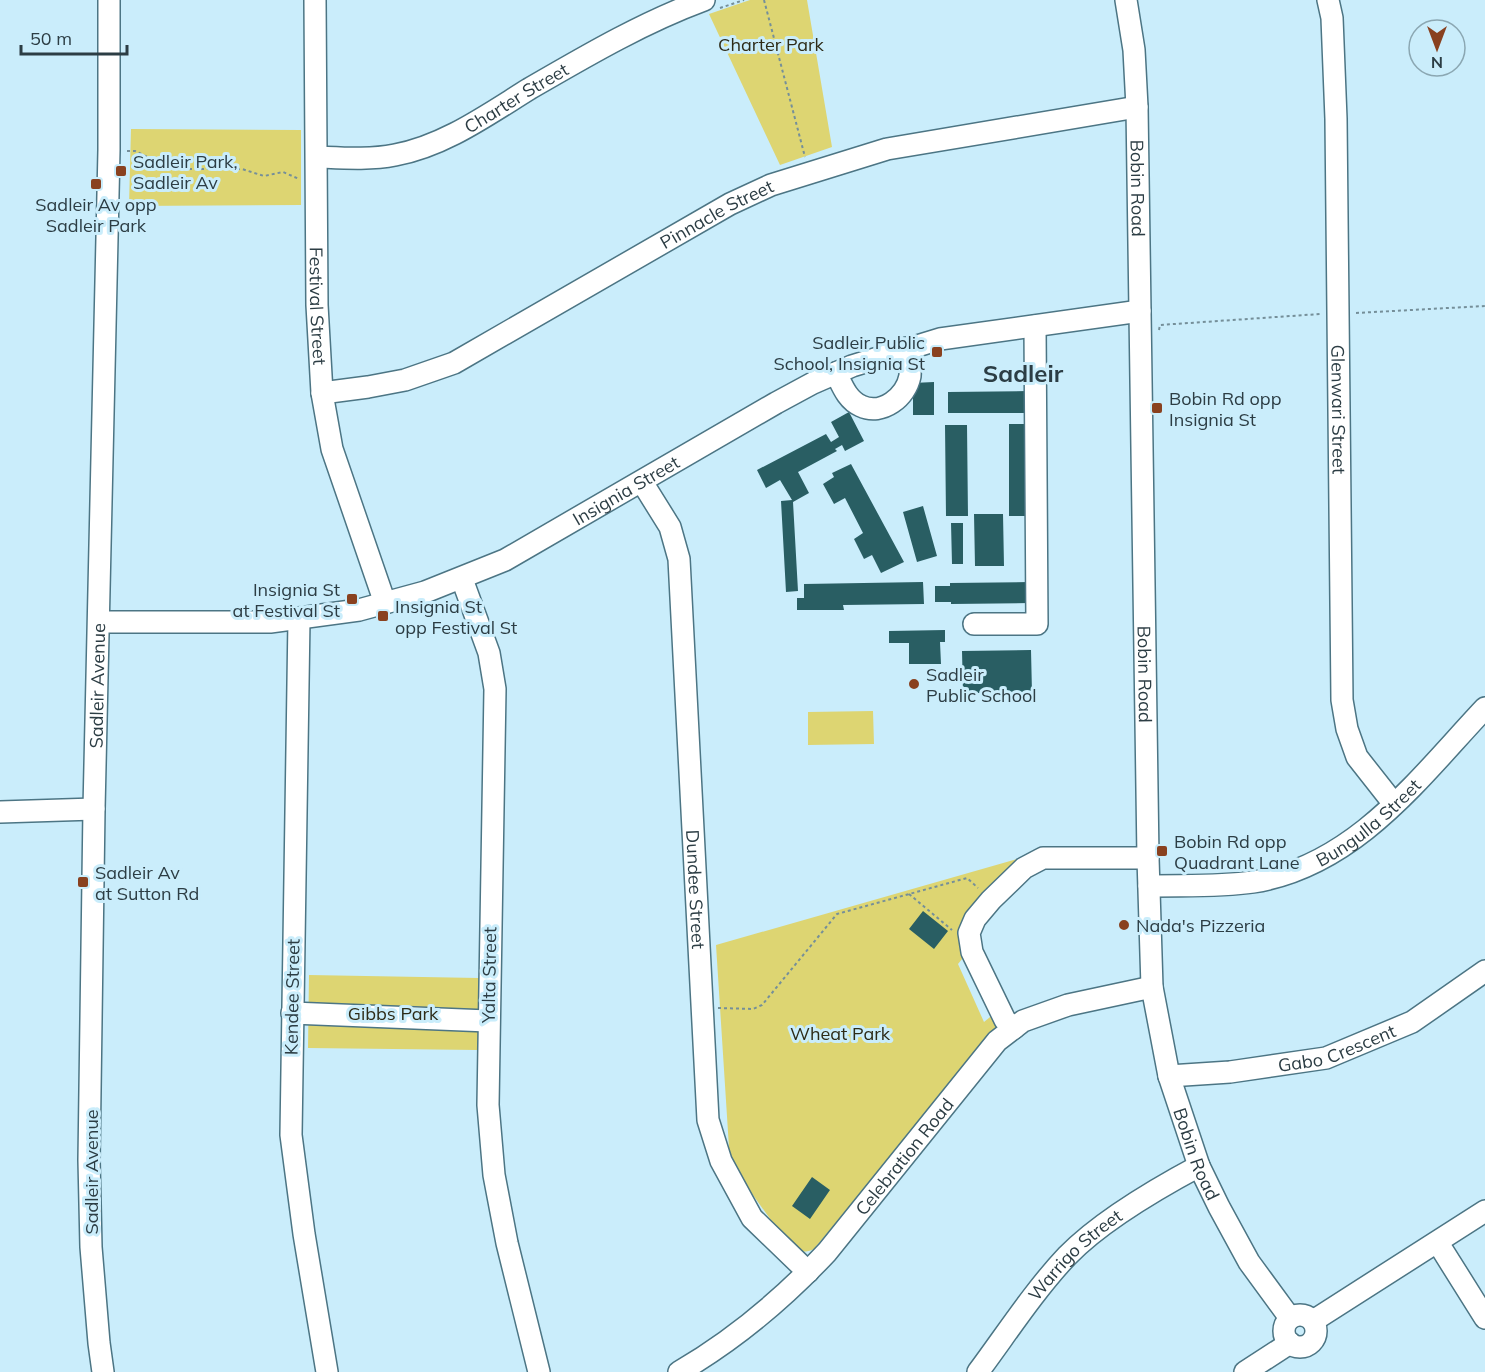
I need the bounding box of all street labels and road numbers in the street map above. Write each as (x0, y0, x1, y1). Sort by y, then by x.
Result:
street label: Charter Street (460, 57, 572, 138)
street label: Bobin Road (1126, 140, 1150, 237)
street label: Pinnacle Street (656, 174, 777, 253)
street label: Festival Street (305, 247, 332, 366)
street label: Glenwari Street (1327, 345, 1351, 474)
street label: Insignia Street (568, 450, 683, 530)
street label: Sadleir Avenue (84, 623, 110, 749)
street label: Bobin Road (1133, 626, 1158, 723)
street label: Bungulla Street (1312, 774, 1425, 871)
street label: Dundee Street (682, 829, 711, 950)
street label: Yalta Street (477, 927, 501, 1024)
street label: Kendee Street (279, 939, 305, 1055)
street label: Gabo Crescent (1276, 1019, 1399, 1076)
street label: Celebration Road (850, 1093, 958, 1220)
street label: Bobin Road (1169, 1105, 1225, 1204)
street label: Sadleir Avenue (80, 1109, 103, 1235)
street label: Warrigo Street (1023, 1204, 1126, 1305)

